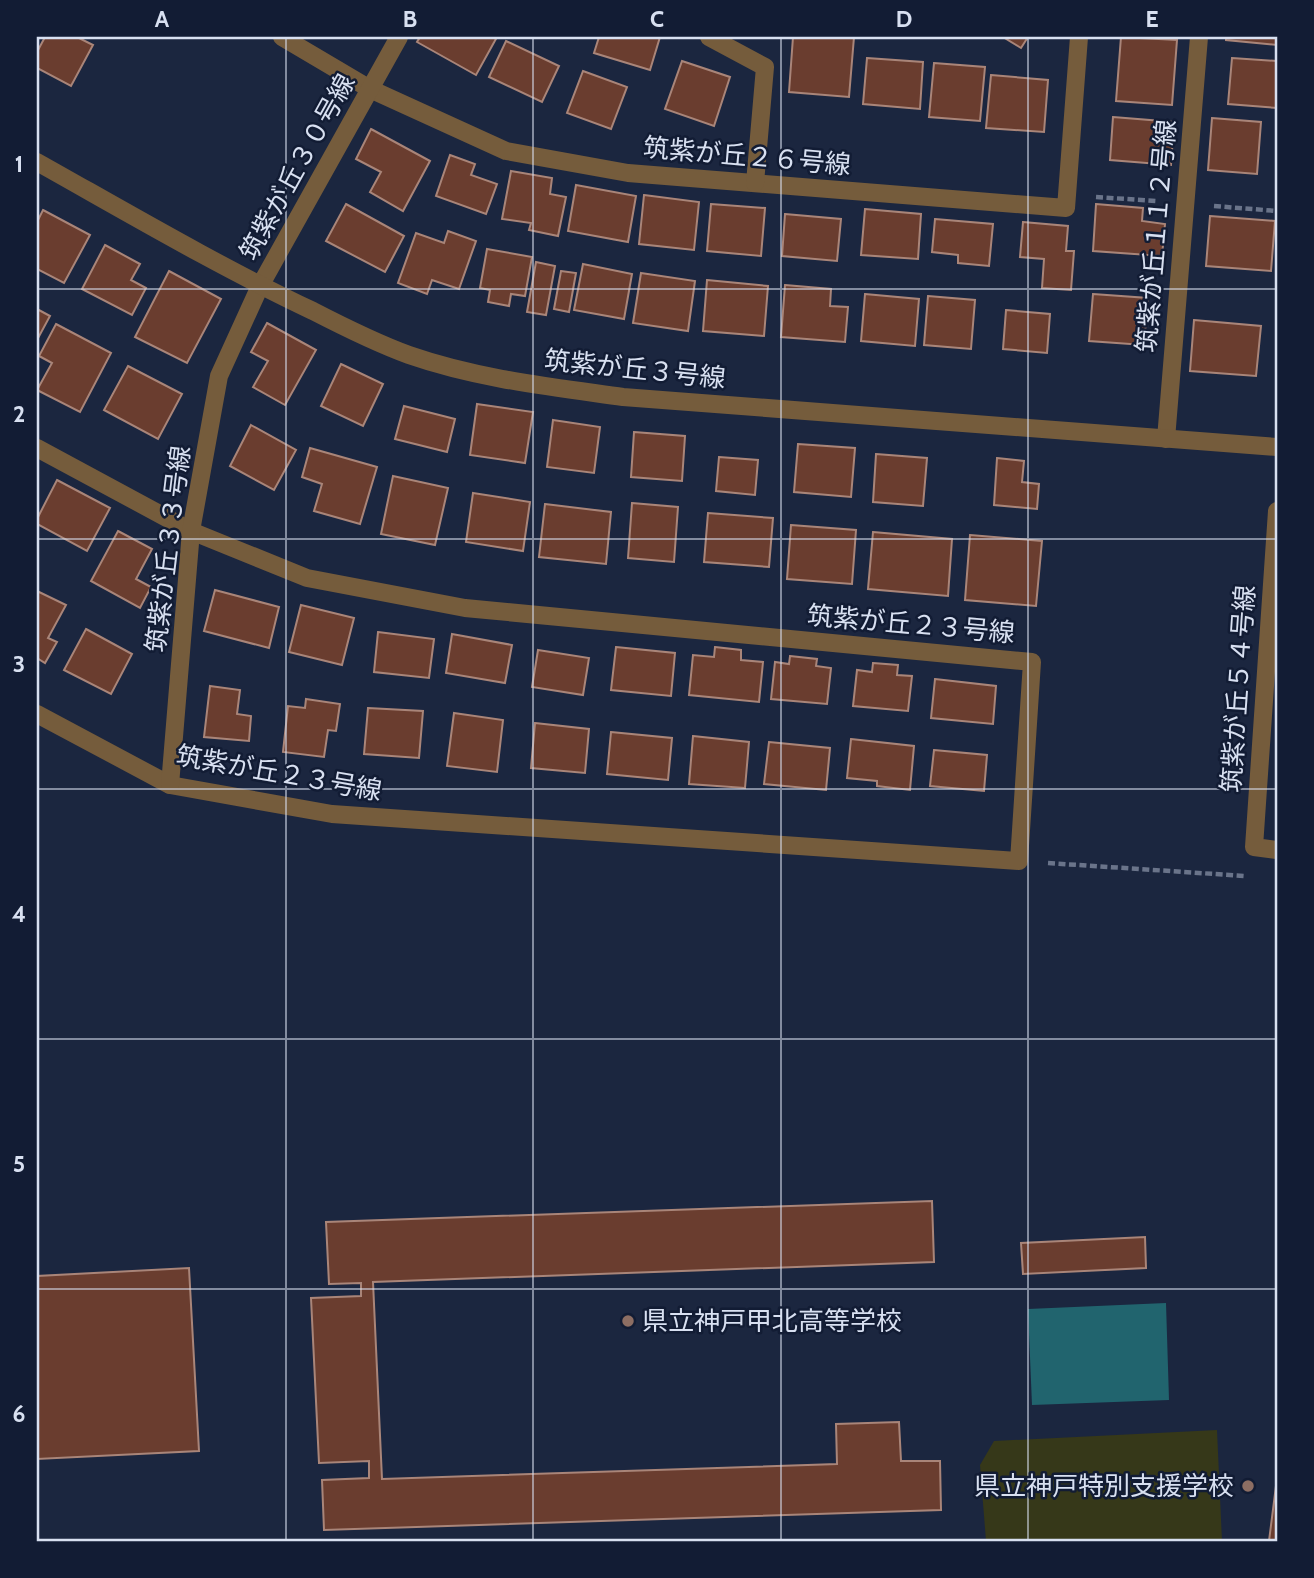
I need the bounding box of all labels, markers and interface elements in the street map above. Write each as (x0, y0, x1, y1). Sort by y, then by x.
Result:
text: A (155, 5, 170, 33)
text: B (403, 5, 417, 33)
text: C (650, 5, 664, 33)
text: D (896, 5, 912, 33)
text: E (1145, 5, 1159, 33)
street label: 筑紫が丘３０号線 (233, 68, 361, 266)
street label: 筑紫が丘１１２号線 (1130, 118, 1182, 354)
street label: 筑紫が丘２６号線 (642, 131, 852, 181)
text: 1 (15, 150, 23, 178)
street label: 筑紫が丘３号線 (543, 344, 727, 394)
text: 2 (13, 400, 25, 428)
street label: 筑紫が丘３３号線 (139, 444, 197, 654)
street label: 筑紫が丘５４号線 (1215, 584, 1261, 794)
street label: 筑紫が丘２３号線 (806, 599, 1016, 649)
text: 3 (13, 650, 25, 678)
street label: 筑紫が丘２３号線 (174, 739, 384, 807)
text: 4 (12, 900, 26, 928)
text: 5 (13, 1150, 25, 1178)
place label: 県立神戸甲北高等学校 (642, 1305, 902, 1337)
marker: 県立神戸甲北高等学校 (620, 1313, 636, 1329)
text: 6 (13, 1400, 25, 1428)
place label: 県立神戸特別支援学校 (974, 1470, 1234, 1502)
marker: 県立神戸特別支援学校 (1240, 1478, 1256, 1494)

